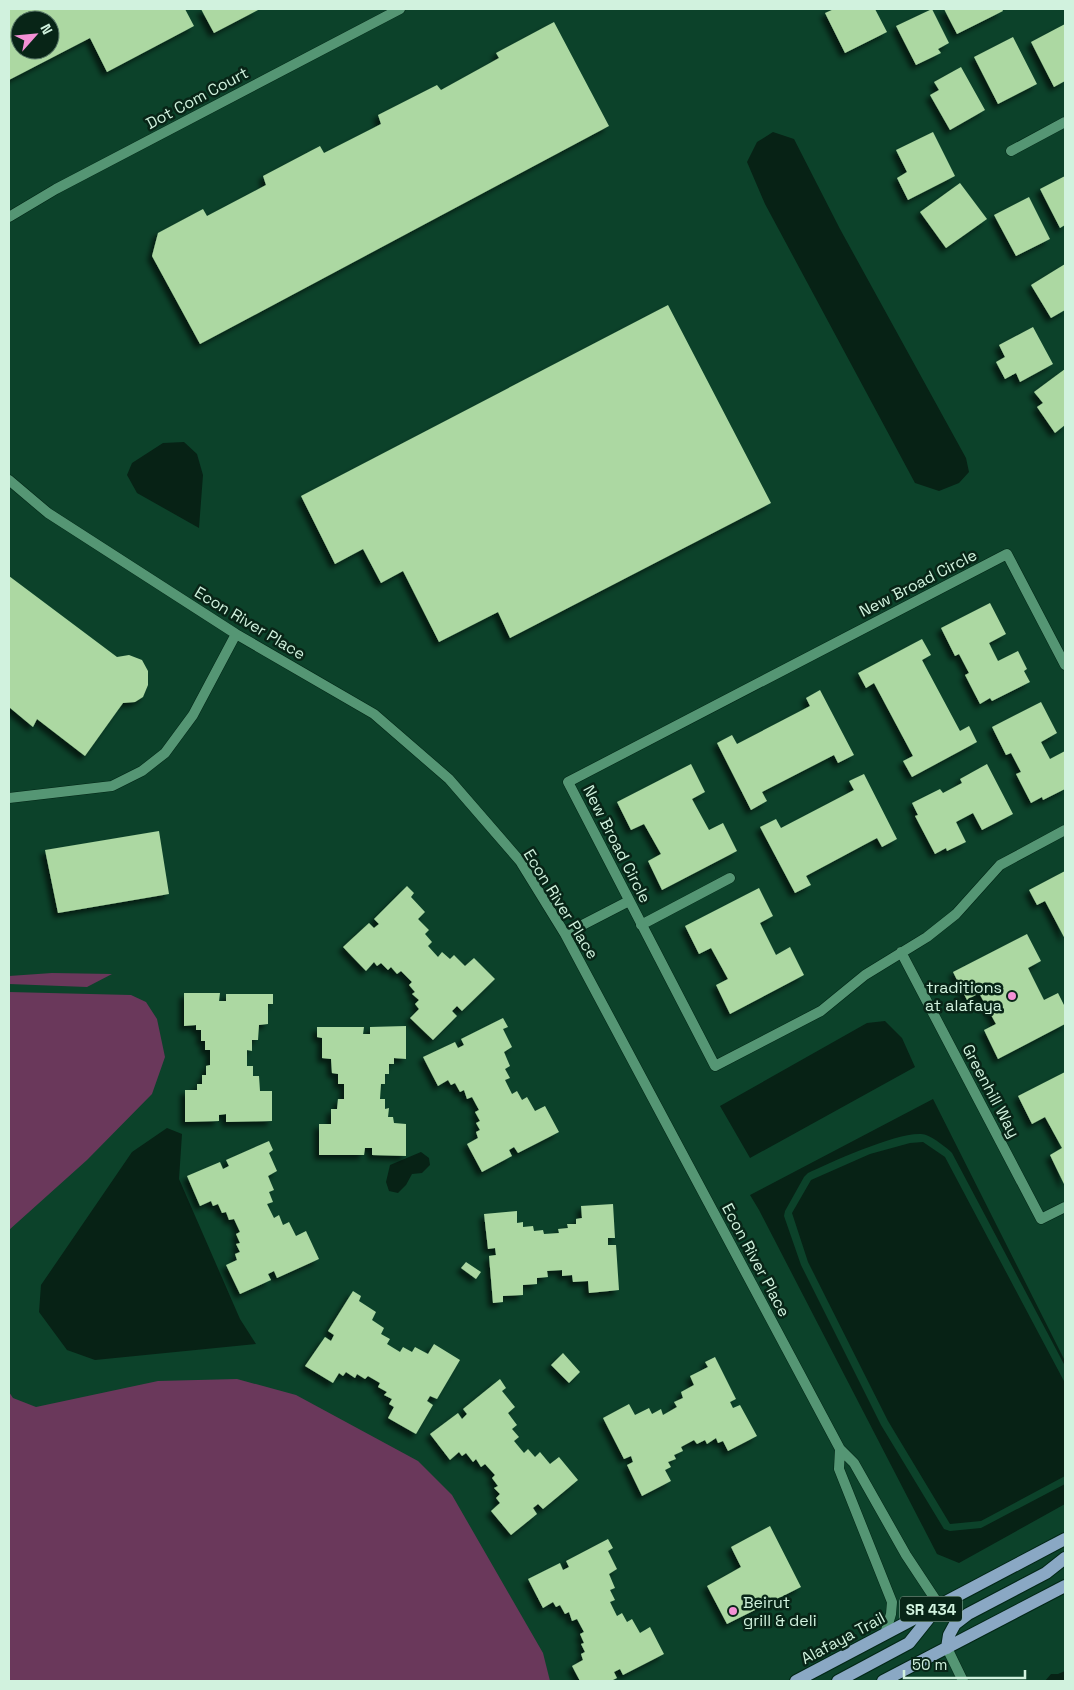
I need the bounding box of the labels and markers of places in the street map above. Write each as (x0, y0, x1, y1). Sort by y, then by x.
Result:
place label: traditions at alafaya (925, 977, 1002, 1016)
marker: traditions at alafaya (1006, 990, 1018, 1002)
place label: Beirut grill & deli (743, 1592, 817, 1631)
marker: Beirut grill & deli (727, 1605, 739, 1617)

